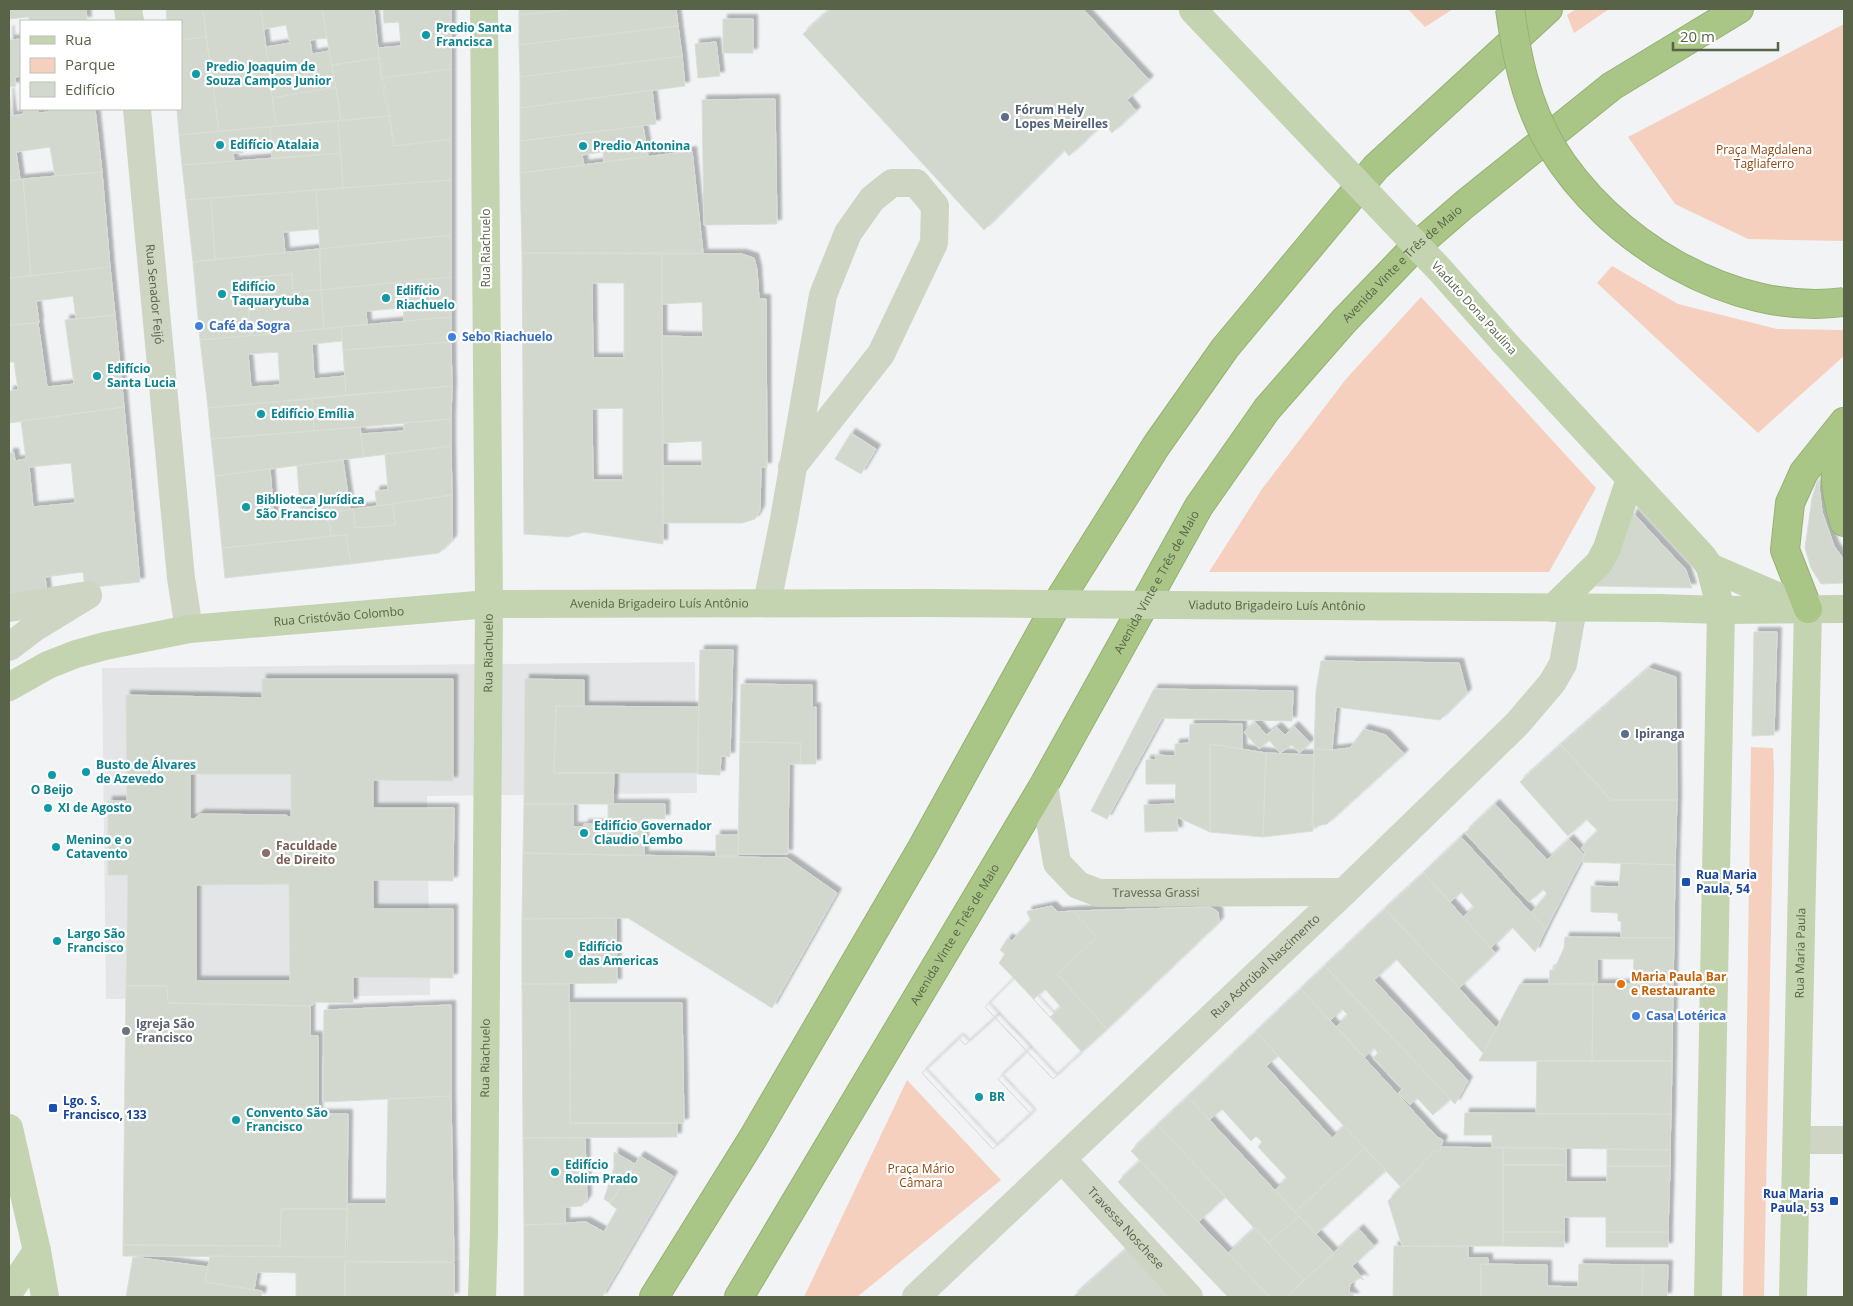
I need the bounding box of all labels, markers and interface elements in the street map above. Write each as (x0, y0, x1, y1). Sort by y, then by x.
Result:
place label: Predio Santa Francisca (436, 19, 512, 50)
legend (20, 20, 182, 110)
scale bar (1673, 20, 1778, 52)
text: 20 m (1680, 26, 1715, 46)
text: Rua (65, 29, 92, 49)
marker: Predio Santa Francisca (420, 29, 432, 41)
text: Parque (65, 54, 115, 74)
place label: Predio Joaquim de Souza Campos Junior (206, 58, 332, 89)
marker: Predio Joaquim de Souza Campos Junior (190, 68, 202, 80)
text: Edifício (65, 79, 115, 99)
place label: Fórum Hely Lopes Meirelles (1015, 101, 1108, 132)
marker: Fórum Hely Lopes Meirelles (999, 111, 1011, 123)
place label: Edifício Atalaia (230, 136, 319, 153)
place label: Predio Antonina (593, 137, 690, 154)
marker: Edifício Atalaia (214, 139, 226, 151)
marker: Predio Antonina (577, 140, 589, 152)
park label: Praça Magdalena Tagliaferro (1716, 141, 1812, 172)
street label: Avenida Vinte e Três de Maio (1338, 201, 1465, 326)
street label: Rua Riachuelo (477, 208, 494, 288)
street label: Rua Senador Feijó (142, 243, 168, 345)
street label: Viaduto Dona Paulina (1428, 257, 1521, 358)
place label: Edifício Taquarytuba (232, 278, 309, 309)
place label: Edifício Riachuelo (396, 282, 455, 313)
marker: Edifício Taquarytuba (216, 288, 228, 300)
marker: Edifício Riachuelo (380, 292, 392, 304)
place label: Café da Sogra (209, 317, 290, 334)
marker: Café da Sogra (193, 320, 205, 332)
place label: Sebo Riachuelo (462, 328, 553, 345)
marker: Sebo Riachuelo (446, 331, 458, 343)
place label: Edifício Santa Lucia (107, 360, 176, 391)
marker: Edifício Santa Lucia (91, 370, 103, 382)
place label: Edifício Emília (271, 405, 354, 422)
marker: Edifício Emília (255, 408, 267, 420)
place label: Biblioteca Jurídica São Francisco (256, 491, 365, 522)
marker: Biblioteca Jurídica São Francisco (240, 501, 252, 513)
street label: Avenida Vinte e Três de Maio (1110, 507, 1203, 657)
street label: Avenida Brigadeiro Luís Antônio (570, 594, 749, 612)
street label: Viaduto Brigadeiro Luís Antônio (1188, 596, 1366, 614)
street label: Rua Cristóvão Colombo (273, 602, 405, 630)
street label: Rua Riachuelo (479, 613, 497, 693)
place label: Ipiranga (1635, 725, 1685, 742)
marker: Ipiranga (1619, 728, 1631, 740)
place label: Busto de Álvares de Azevedo (96, 756, 196, 787)
marker: Busto de Álvares de Azevedo (80, 766, 92, 778)
marker: O Beijo (46, 769, 58, 781)
place label: O Beijo (31, 781, 73, 798)
place label: XI de Agosto (58, 799, 132, 816)
marker: XI de Agosto (42, 802, 54, 814)
place label: Edifício Governador Claudio Lembo (594, 817, 712, 848)
marker: Edifício Governador Claudio Lembo (578, 827, 590, 839)
place label: Menino e o Catavento (66, 831, 132, 862)
place label: Faculdade de Direito (276, 837, 337, 868)
marker: Menino e o Catavento (50, 841, 62, 853)
marker: Faculdade de Direito (260, 847, 272, 859)
street label: Avenida Vinte e Três de Maio (906, 860, 1003, 1008)
place label: Rua Maria Paula, 54 (1696, 866, 1757, 897)
marker: Rua Maria Paula, 54 (1680, 876, 1692, 888)
street label: Travessa Grassi (1113, 884, 1200, 901)
street label: Rua Maria Paula (1791, 908, 1809, 999)
street label: Rua Asdrúbal Nascimento (1207, 910, 1323, 1022)
place label: Largo São Francisco (67, 925, 125, 956)
marker: Largo São Francisco (51, 935, 63, 947)
place label: Edifício das Americas (579, 938, 659, 969)
marker: Edifício das Americas (563, 948, 575, 960)
place label: Maria Paula Bar e Restaurante (1631, 968, 1727, 999)
marker: Maria Paula Bar e Restaurante (1615, 978, 1627, 990)
place label: Casa Lotérica (1646, 1007, 1726, 1024)
marker: Casa Lotérica (1630, 1010, 1642, 1022)
place label: Igreja São Francisco (136, 1015, 195, 1046)
street label: Rua Riachuelo (476, 1018, 494, 1098)
marker: Igreja São Francisco (120, 1025, 132, 1037)
place label: BR (989, 1088, 1005, 1105)
marker: BR (973, 1091, 985, 1103)
place label: Lgo. S. Francisco, 133 (63, 1092, 147, 1123)
marker: Lgo. S. Francisco, 133 (47, 1102, 59, 1114)
place label: Convento São Francisco (246, 1104, 328, 1135)
marker: Convento São Francisco (230, 1114, 242, 1126)
place label: Edifício Rolim Prado (565, 1156, 638, 1187)
park label: Praça Mário Câmara (888, 1160, 954, 1191)
marker: Edifício Rolim Prado (549, 1166, 561, 1178)
street label: Travessa Noschese (1084, 1183, 1169, 1273)
place label: Rua Maria Paula, 53 (1763, 1185, 1824, 1216)
marker: Rua Maria Paula, 53 (1828, 1195, 1840, 1207)

